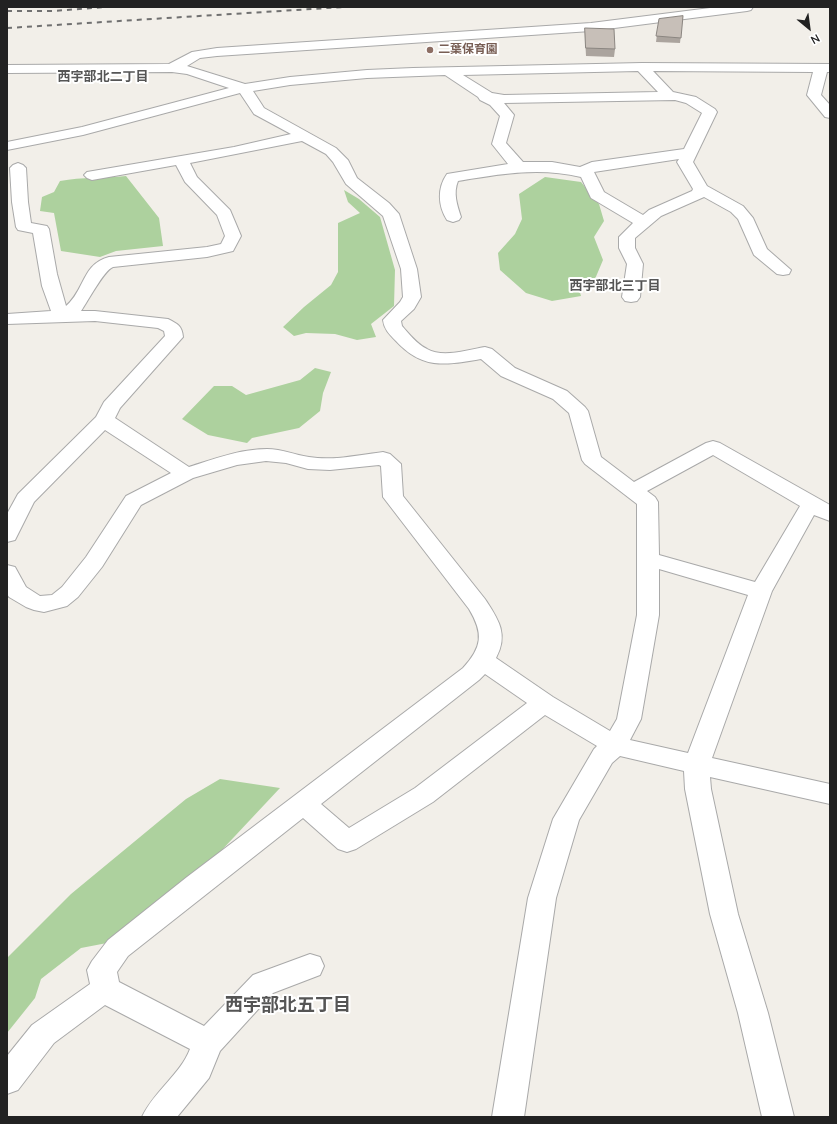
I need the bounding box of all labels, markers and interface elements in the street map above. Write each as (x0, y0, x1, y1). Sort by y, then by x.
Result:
north arrow (789, 8, 829, 48)
text: N (808, 30, 822, 47)
place label: 二葉保育園 (438, 43, 498, 57)
marker: 二葉保育園 (425, 45, 435, 55)
district label: 西宇部北二丁目 (58, 70, 148, 86)
district label: 西宇部北三丁目 (570, 279, 660, 295)
district label: 西宇部北五丁目 (225, 996, 351, 1018)

